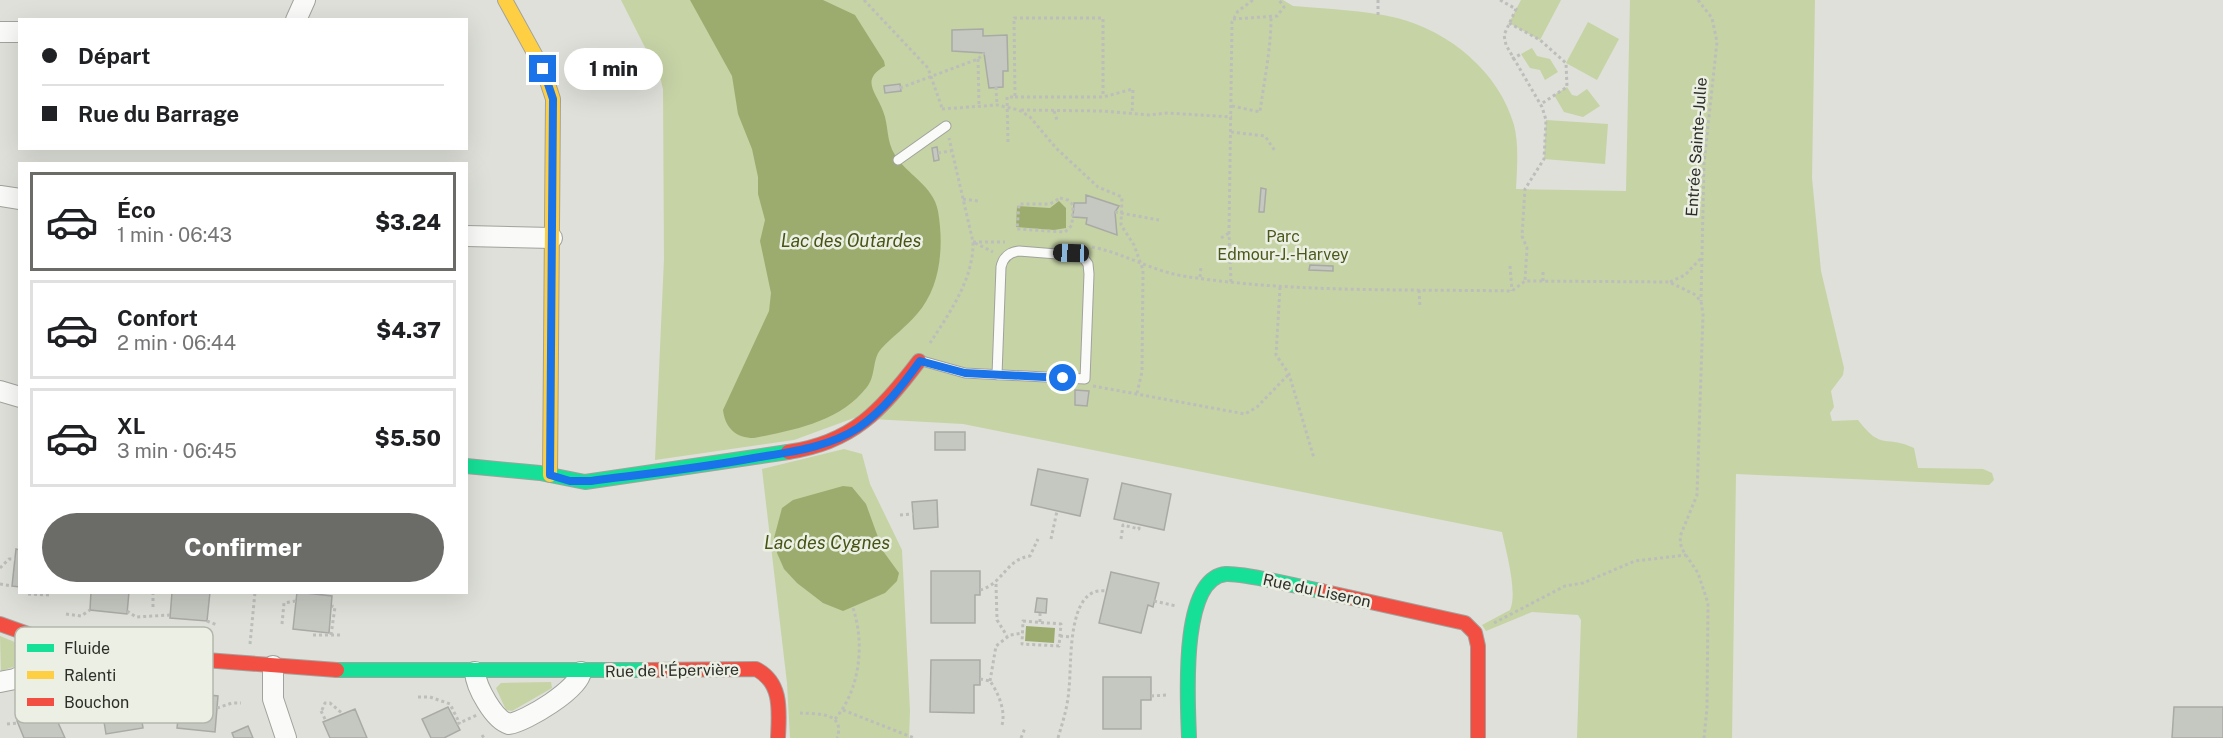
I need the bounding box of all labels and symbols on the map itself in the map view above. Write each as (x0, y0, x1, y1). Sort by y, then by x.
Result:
callout: 1 min (564, 48, 663, 90)
route end (529, 55, 556, 82)
street label: Entrée Sainte-Julie (1682, 77, 1711, 217)
park label: Parc Edmour-J.-Harvey (1217, 227, 1349, 264)
water label: Lac des Outardes (781, 230, 922, 251)
car (1053, 243, 1089, 263)
route start (1049, 364, 1076, 391)
water label: Lac des Cygnes (764, 532, 890, 553)
street label: Rue du Liseron (1261, 570, 1373, 611)
legend (15, 627, 213, 723)
text: Fluide (64, 639, 110, 658)
street label: Rue de l'Épervière (605, 659, 739, 681)
text: Ralenti (64, 666, 116, 685)
text: Bouchon (64, 693, 129, 712)

